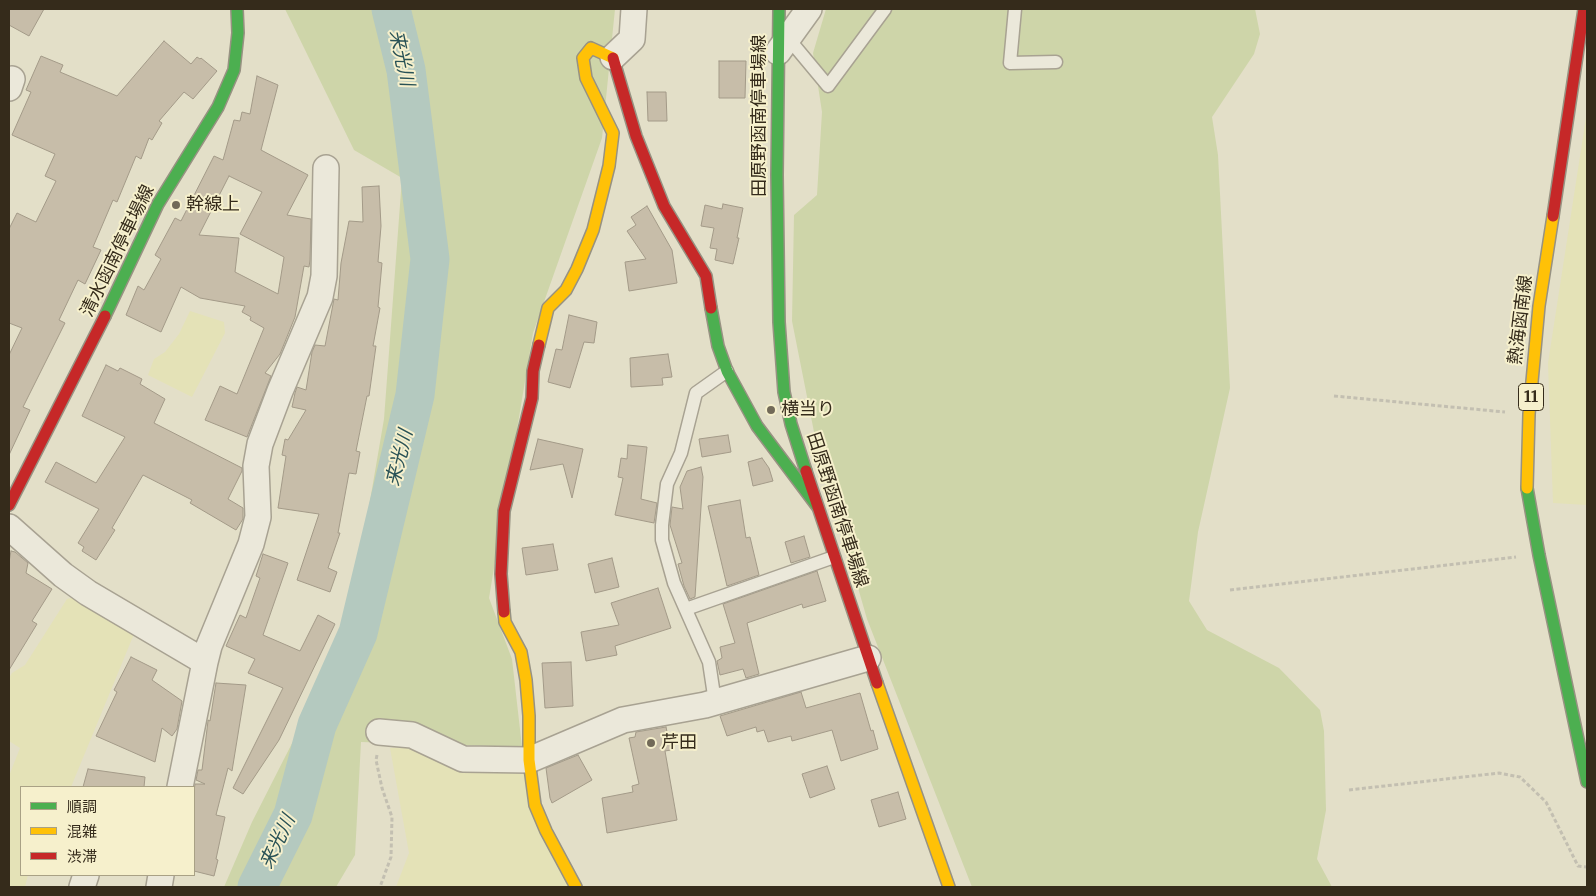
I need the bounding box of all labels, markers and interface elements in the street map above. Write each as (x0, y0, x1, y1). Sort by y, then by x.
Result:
water label: 来光川 (384, 28, 418, 88)
street label: 田原野函南停車場線 (749, 35, 771, 197)
street label: 清水函南停車場線 (77, 182, 159, 320)
place label: 幹線上 (186, 194, 240, 216)
marker: 幹線上 (170, 199, 182, 211)
street label: 熱海函南線 (1505, 274, 1537, 366)
road number: 11 (1518, 384, 1544, 411)
place label: 横当り (781, 399, 835, 421)
marker: 横当り (765, 404, 777, 416)
water label: 来光川 (382, 428, 418, 488)
street label: 田原野函南停車場線 (802, 430, 872, 590)
place label: 芹田 (661, 732, 697, 754)
marker: 芹田 (645, 737, 657, 749)
legend (20, 786, 195, 876)
text: 順調 (67, 797, 97, 816)
water label: 来光川 (256, 811, 300, 873)
text: 混雑 (67, 822, 97, 841)
text: 渋滞 (67, 847, 97, 866)

